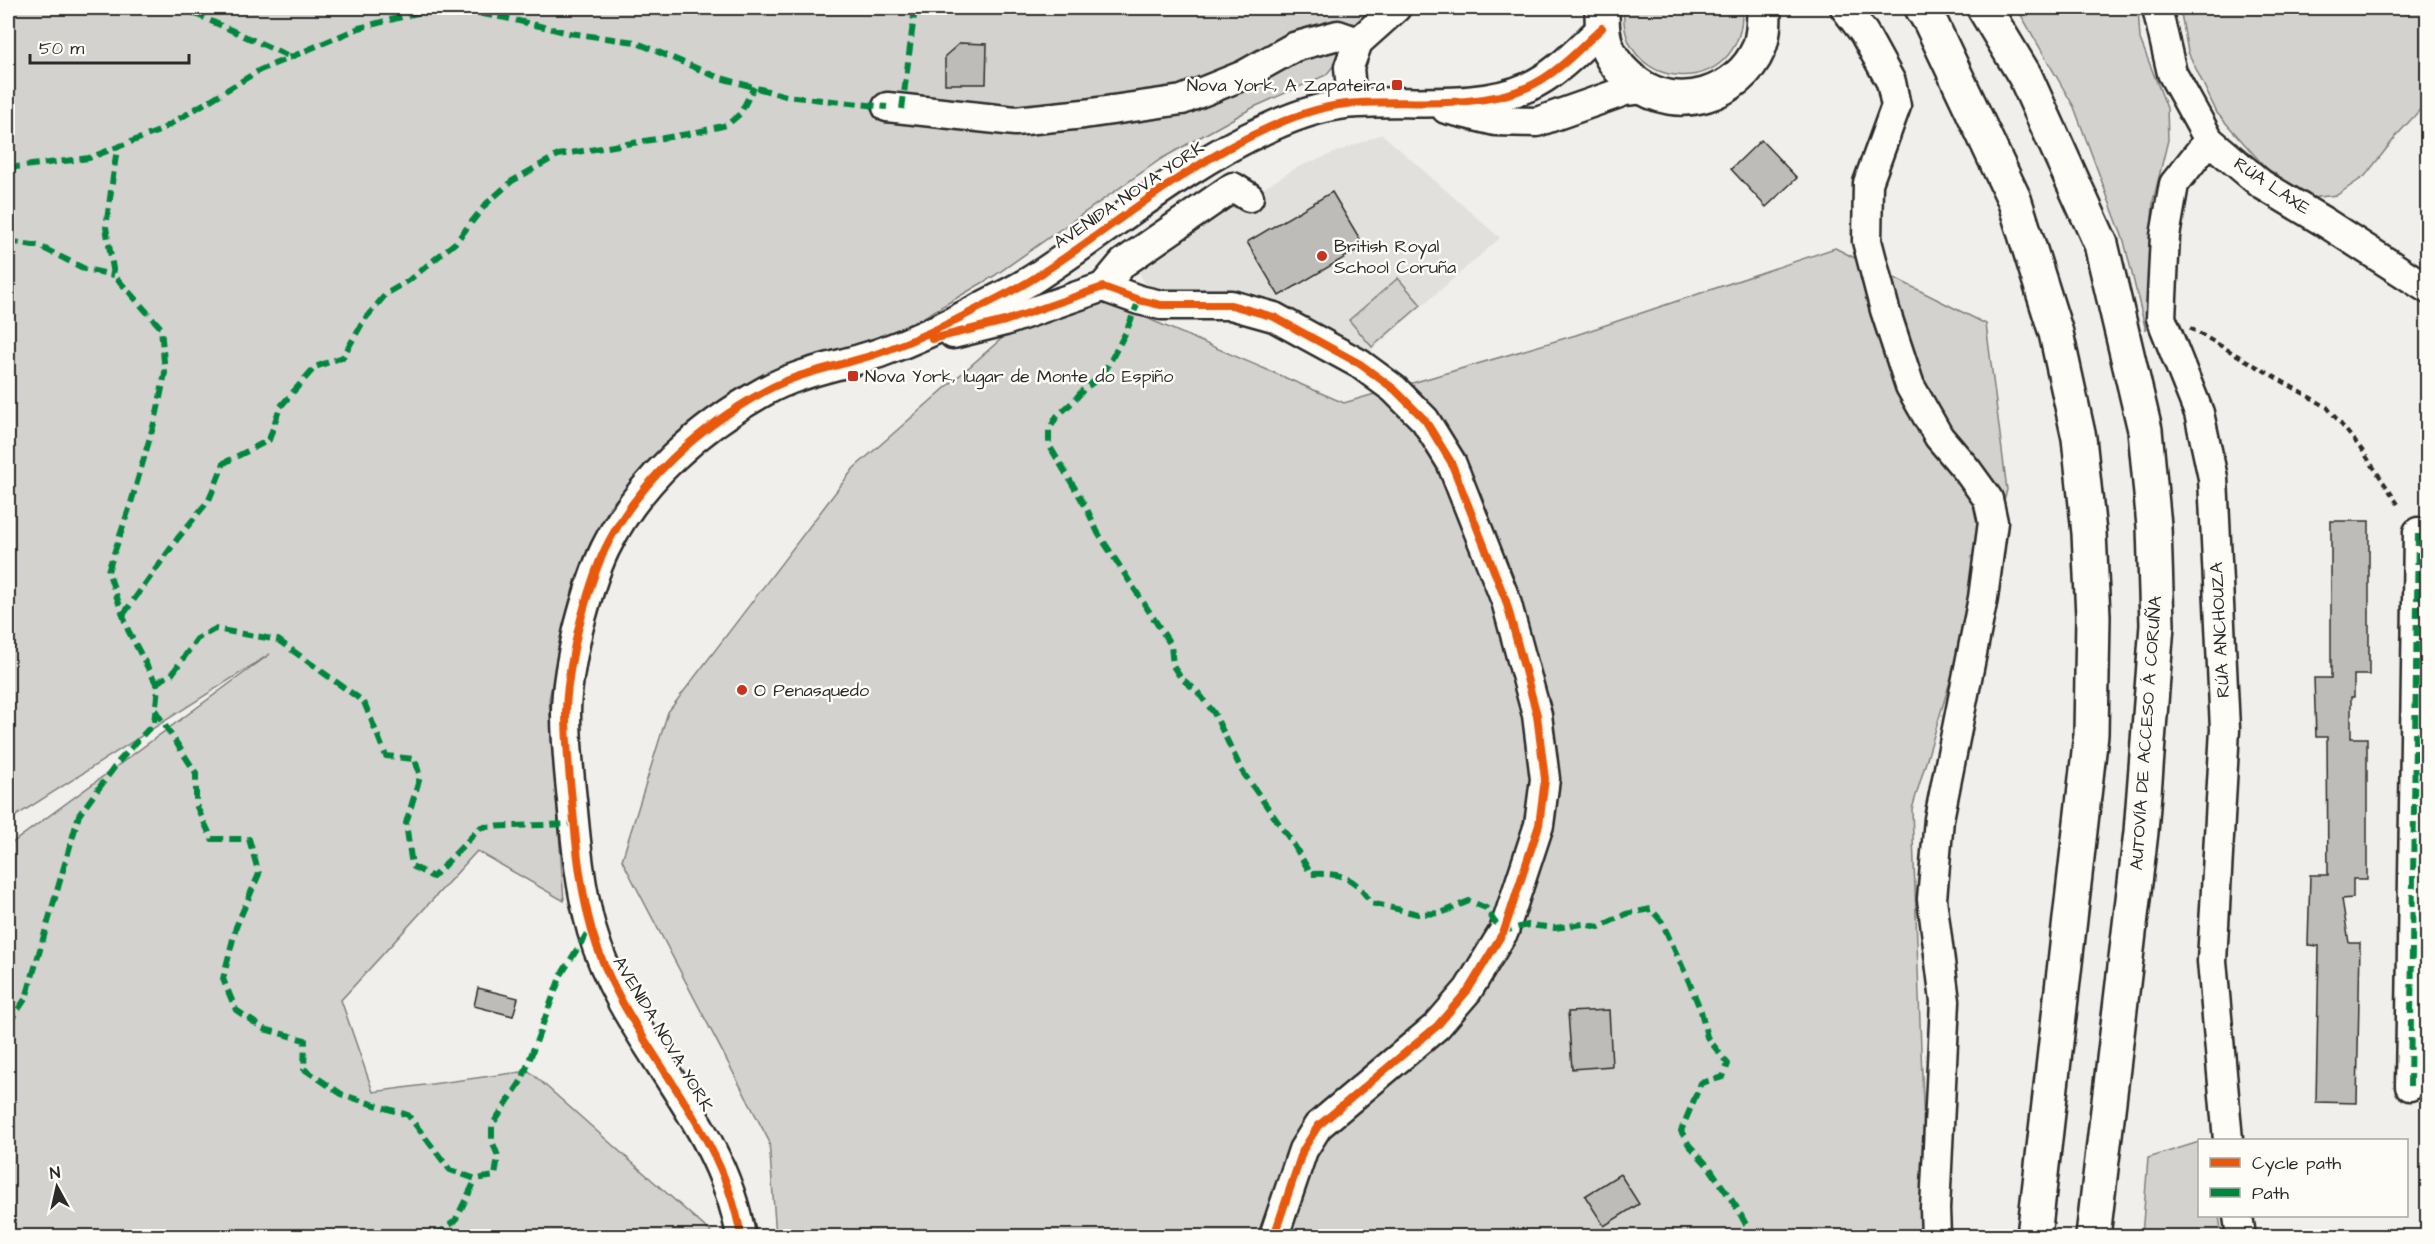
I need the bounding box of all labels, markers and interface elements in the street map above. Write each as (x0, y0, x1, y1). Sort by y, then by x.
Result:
scale bar (30, 27, 189, 65)
text: 50 m (39, 36, 84, 61)
place label: Nova York, A Zapateira (1187, 73, 1385, 98)
marker: Nova York, A Zapateira (1390, 78, 1404, 92)
street label: AVENIDA NOVA YORK (1049, 135, 1209, 255)
street label: RÚA LAXE (2229, 151, 2315, 221)
place label: British Royal School Coruña (1334, 234, 1456, 280)
marker: British Royal School Coruña (1315, 249, 1329, 263)
place label: Nova York, lugar de Monte do Espiño (865, 364, 1173, 390)
marker: Nova York, lugar de Monte do Espiño (846, 369, 860, 383)
street label: RÚA ANCHOUZA (2204, 561, 2236, 699)
street label: AUTOVÍA DE ACCESO Á CORUÑA (2124, 595, 2168, 871)
place label: O Penasquedo (754, 678, 869, 703)
marker: O Penasquedo (735, 683, 749, 697)
street label: AVENIDA NOVA YORK (607, 952, 719, 1116)
legend (2198, 1139, 2408, 1217)
text: Cycle path (2252, 1151, 2341, 1177)
north arrow (27, 1157, 87, 1217)
text: N (49, 1162, 62, 1185)
text: Path (2252, 1181, 2289, 1206)

